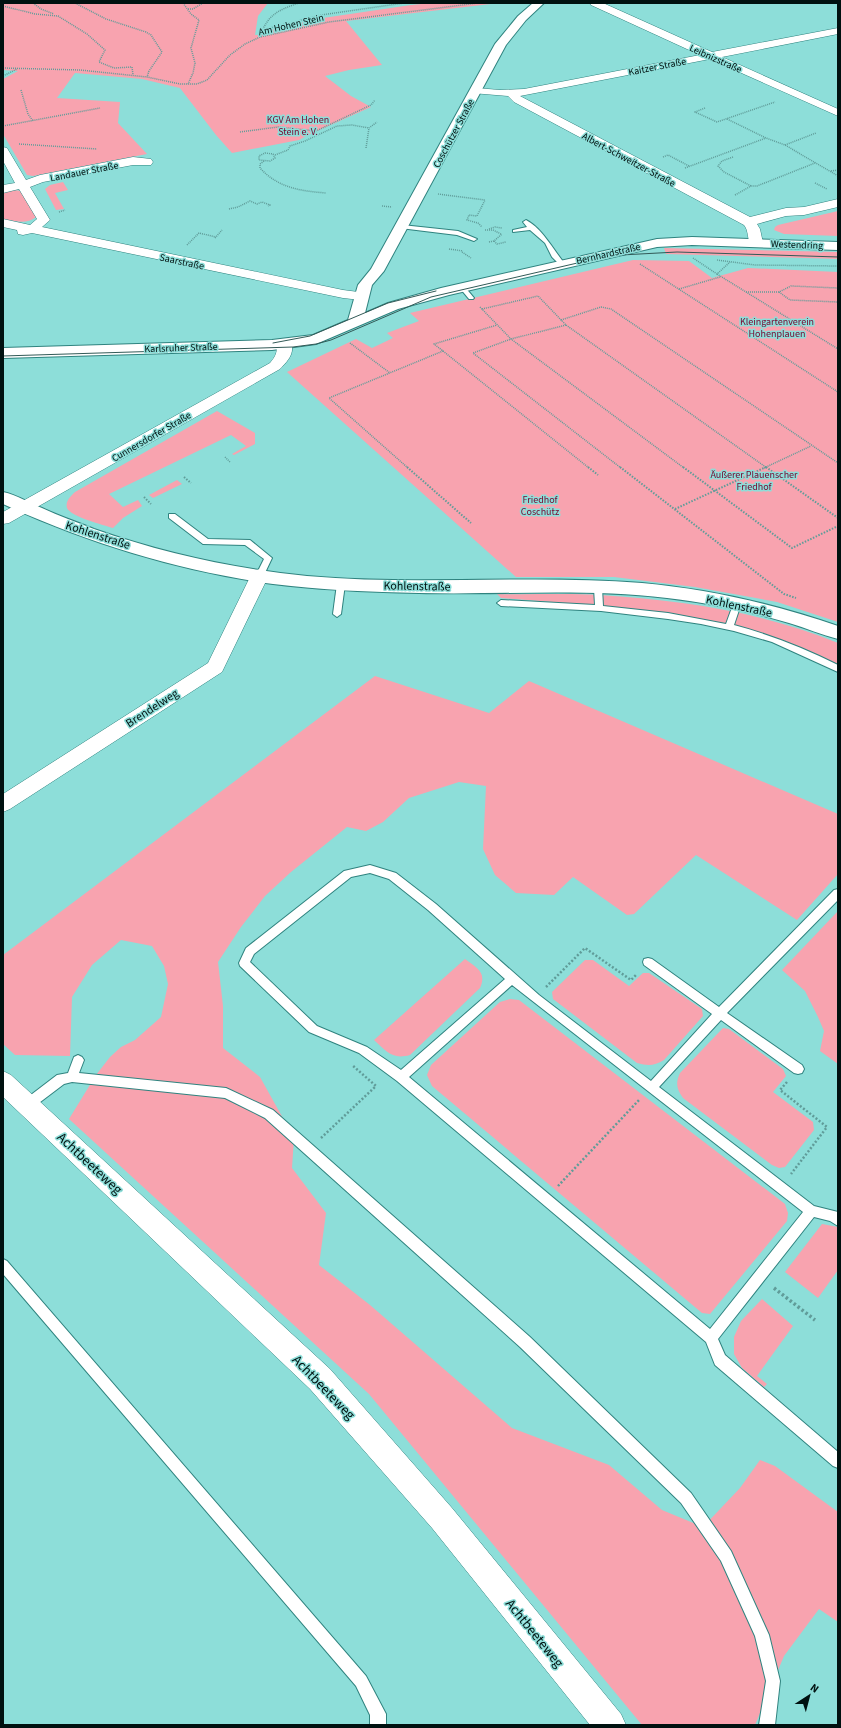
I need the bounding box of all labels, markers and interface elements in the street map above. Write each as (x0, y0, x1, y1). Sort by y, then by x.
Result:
street label: Am Hohen Stein (257, 11, 325, 39)
street label: Leibnizstraße (687, 41, 744, 77)
street label: Kaitzer Straße (627, 55, 687, 79)
street label: Coschützer Straße (430, 97, 478, 170)
park label: KGV Am Hohen Stein e. V. (267, 113, 329, 139)
street label: Albert-Schweitzer-Straße (579, 129, 678, 191)
street label: Landauer Straße (49, 158, 120, 185)
street label: Westendring (770, 237, 823, 253)
street label: Bernhardstraße (575, 240, 642, 268)
street label: Saarstraße (158, 250, 205, 274)
park label: Kleingartenverein Hohenplauen (740, 315, 814, 341)
street label: Karlsruher Straße (144, 340, 218, 356)
street label: Cunnersdorfer Straße (109, 408, 194, 465)
park label: Äußerer Plauenscher Friedhof (710, 468, 798, 494)
park label: Friedhof Coschütz (521, 493, 559, 519)
street label: Kohlenstraße (63, 517, 132, 554)
street label: Kohlenstraße (383, 577, 451, 596)
street label: Kohlenstraße (704, 591, 774, 622)
street label: Brendelweg (123, 685, 182, 732)
street label: Achtbeeteweg (52, 1128, 127, 1199)
street label: Achtbeeteweg (287, 1351, 359, 1425)
street label: Achtbeeteweg (500, 1595, 568, 1672)
north arrow (789, 1676, 829, 1716)
text: N (807, 1680, 822, 1697)

